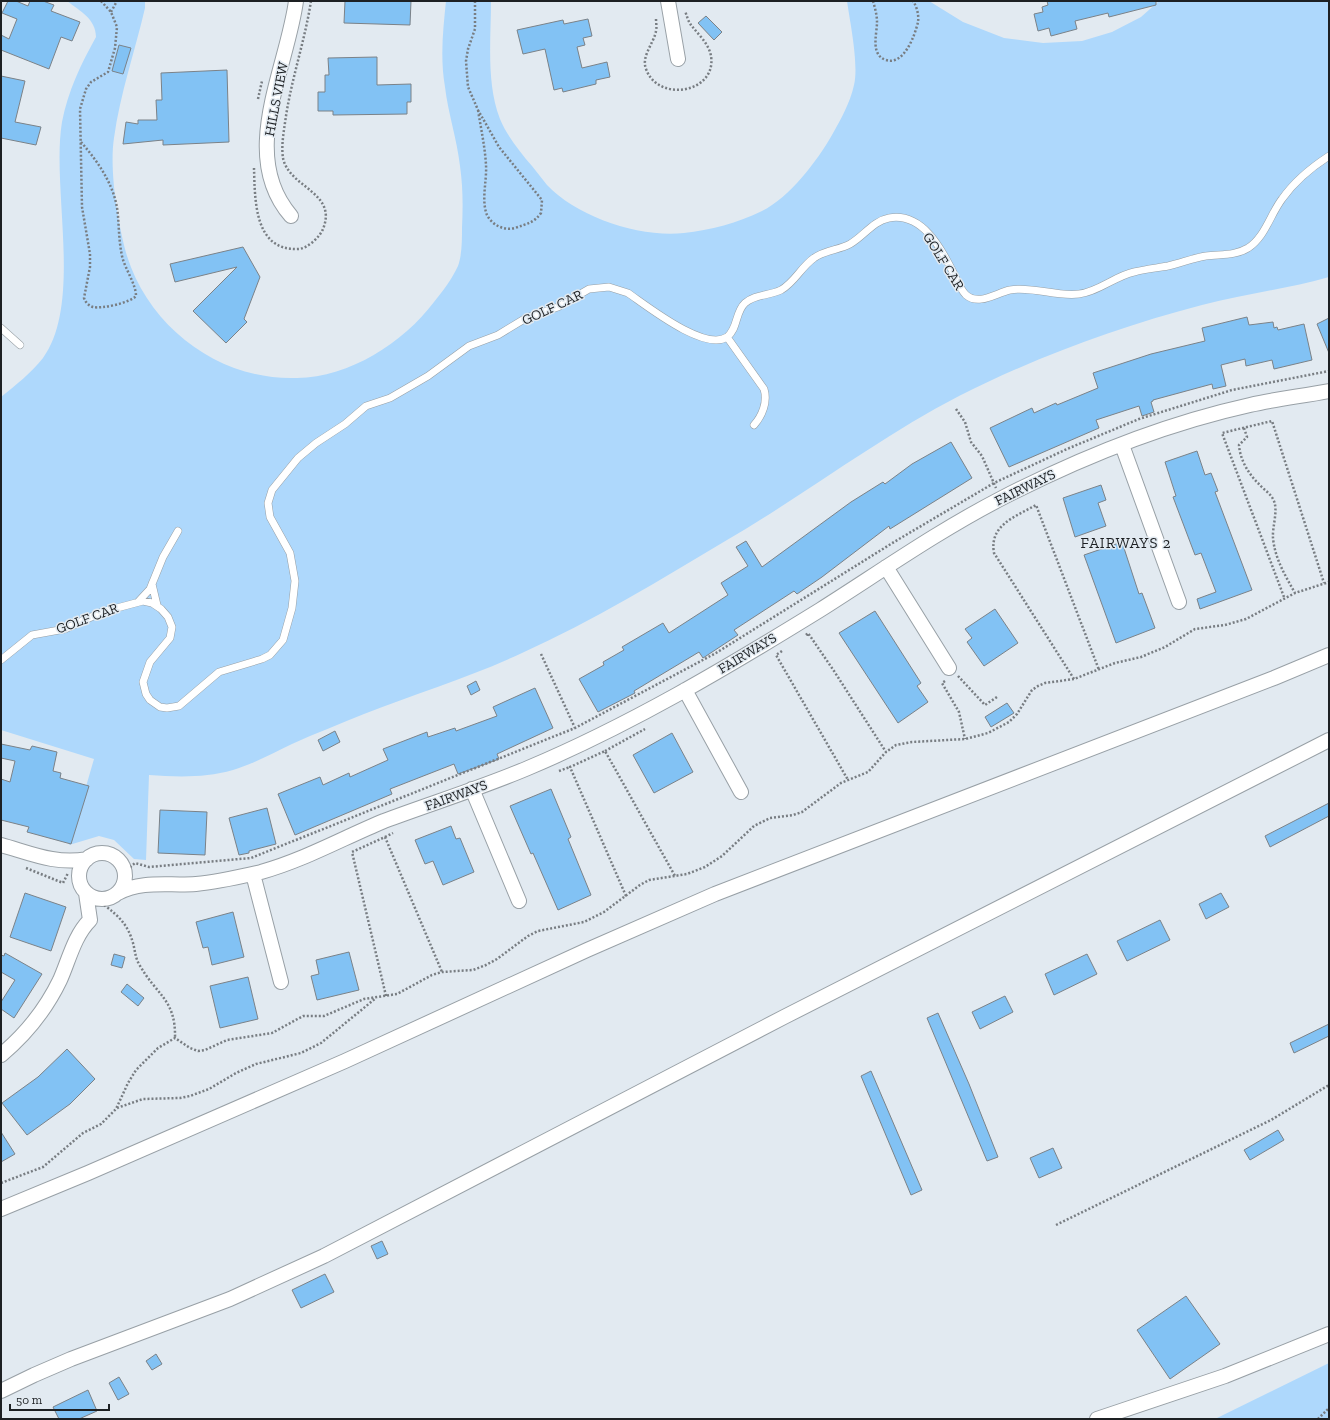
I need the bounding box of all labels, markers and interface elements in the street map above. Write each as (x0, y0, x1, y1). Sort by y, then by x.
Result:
street label: HILLS VIEW (261, 60, 292, 138)
street label: GOLF CAR (919, 229, 968, 294)
street label: GOLF CAR (519, 286, 586, 329)
street label: FAIRWAYS (992, 466, 1058, 509)
district label: FAIRWAYS 2 (1080, 534, 1172, 552)
street label: GOLF CAR (54, 599, 121, 638)
street label: FAIRWAYS (715, 629, 780, 678)
street label: FAIRWAYS (423, 776, 490, 815)
scale bar (10, 1386, 109, 1412)
text: 50 m (16, 1393, 43, 1407)

